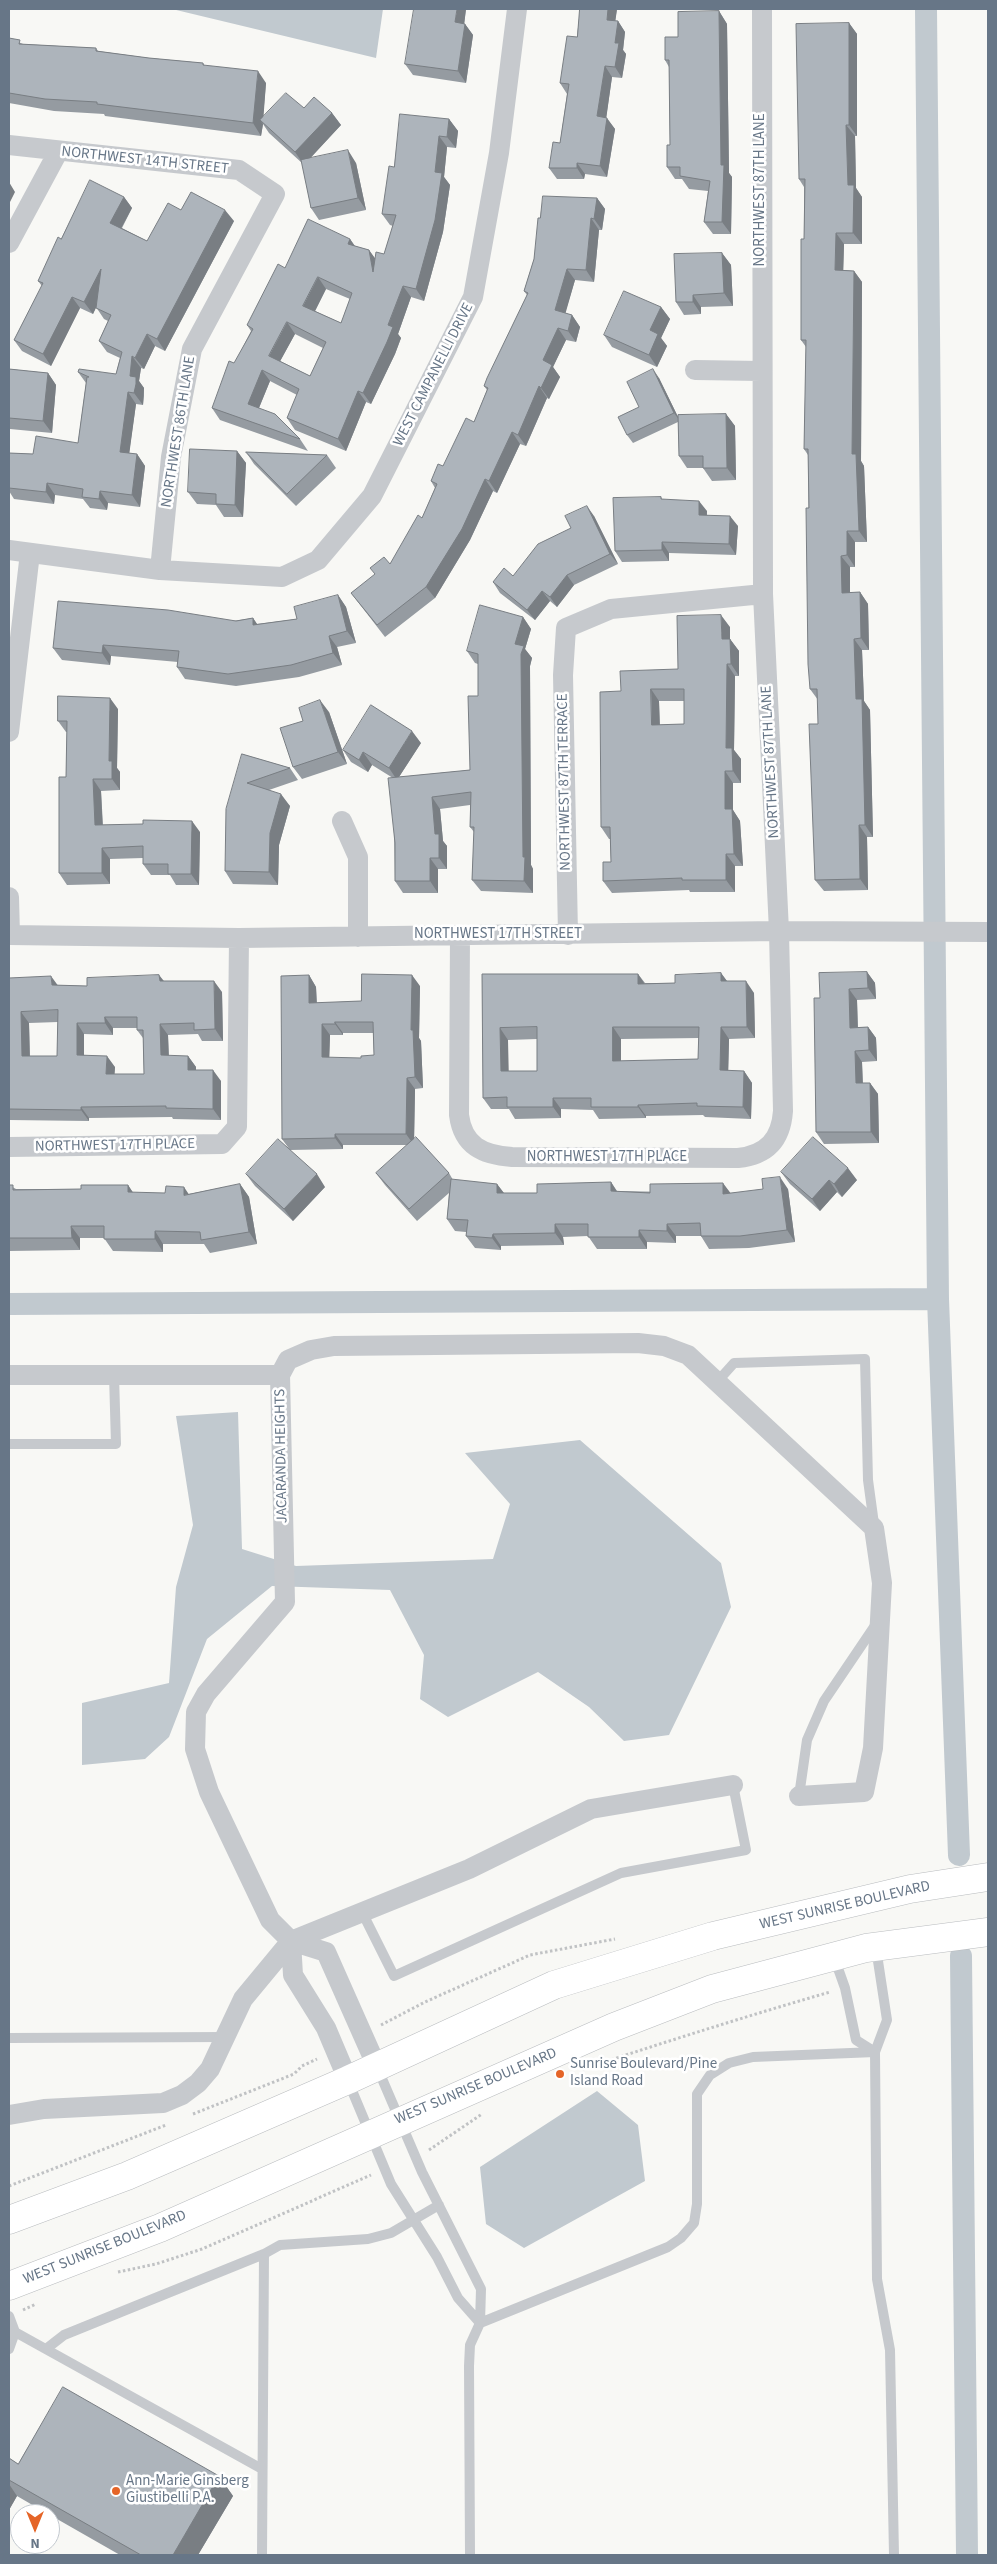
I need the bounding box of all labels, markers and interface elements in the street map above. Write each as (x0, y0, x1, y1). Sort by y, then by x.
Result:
street label: NORTHWEST 87TH LANE (752, 113, 770, 267)
street label: NORTHWEST 14TH STREET (60, 143, 230, 179)
street label: WEST CAMPANELLI DRIVE (390, 300, 478, 450)
street label: NORTHWEST 86TH LANE (158, 355, 200, 509)
street label: NORTHWEST 87TH LANE (758, 685, 784, 839)
street label: NORTHWEST 87TH TERRACE (554, 693, 576, 871)
street label: NORTHWEST 17TH STREET (414, 926, 582, 944)
street label: NORTHWEST 17TH PLACE (35, 1136, 195, 1156)
street label: NORTHWEST 17TH PLACE (527, 1149, 687, 1167)
street label: JACARANDA HEIGHTS (272, 1389, 292, 1523)
street label: WEST SUNRISE BOULEVARD (758, 1878, 932, 1934)
street label: WEST SUNRISE BOULEVARD (392, 2045, 560, 2129)
place label: Sunrise Boulevard/Pine Island Road (570, 2056, 717, 2091)
marker: Sunrise Boulevard/Pine Island Road (554, 2068, 566, 2080)
street label: WEST SUNRISE BOULEVARD (21, 2207, 189, 2289)
place label: Ann-Marie Ginsberg Giustibelli P.A. (126, 2473, 249, 2508)
marker: Ann-Marie Ginsberg Giustibelli P.A. (110, 2485, 122, 2497)
north arrow (10, 2504, 60, 2554)
text: N (30, 2533, 40, 2553)

